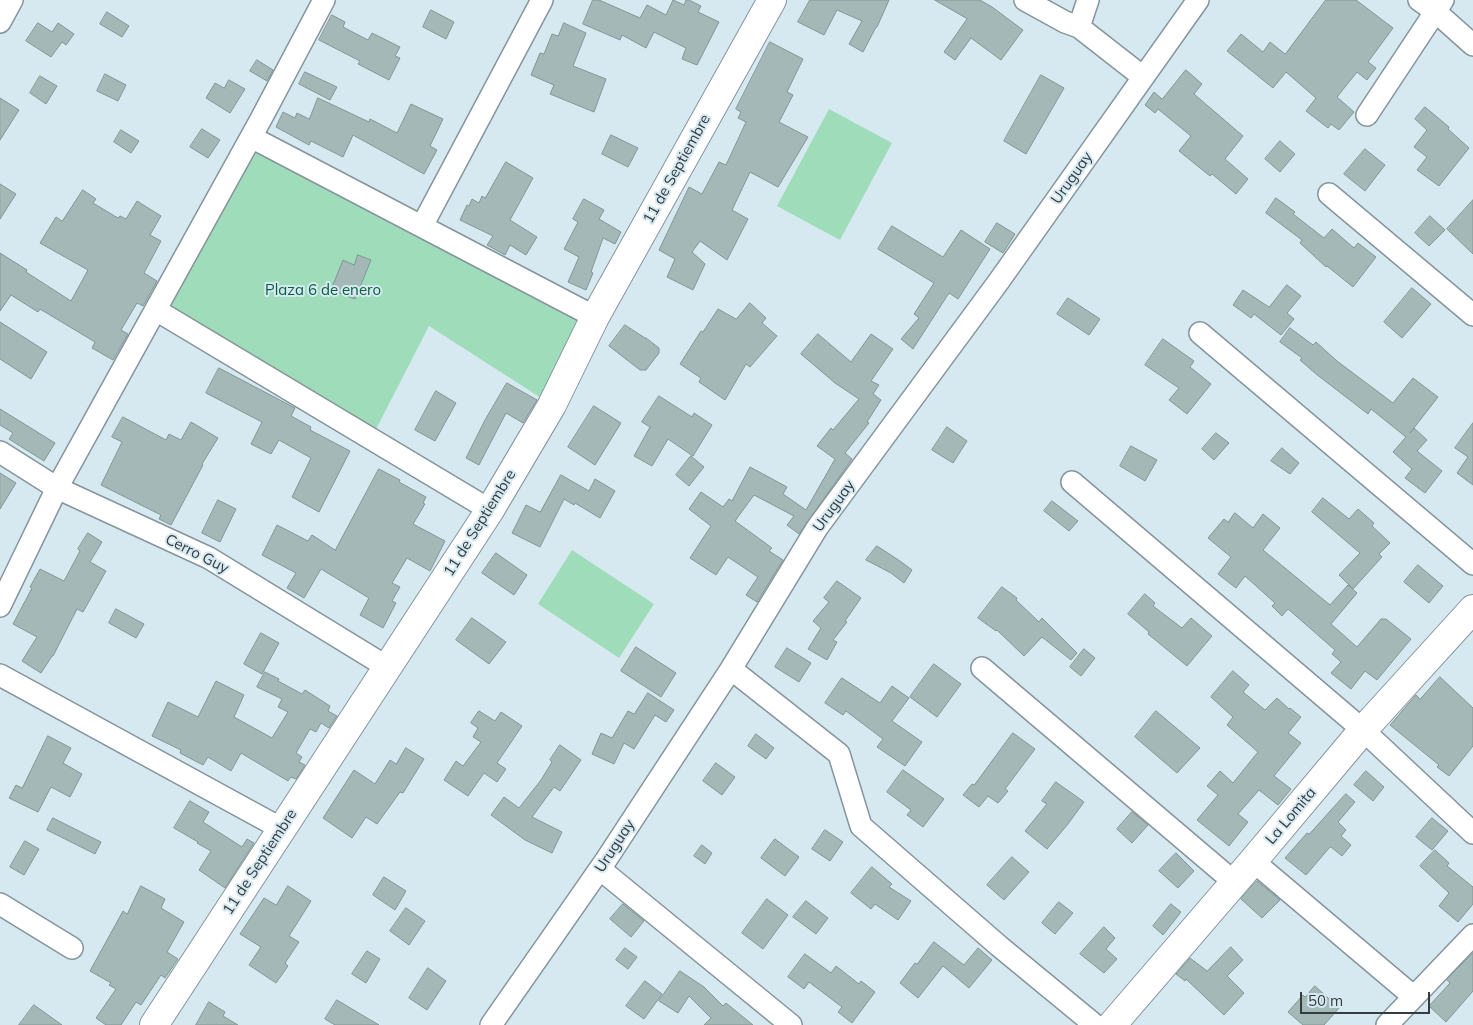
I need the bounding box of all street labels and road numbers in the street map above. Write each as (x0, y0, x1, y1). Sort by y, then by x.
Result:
street label: 11 de Septiembre (640, 111, 714, 227)
street label: Uruguay (1048, 148, 1096, 208)
street label: 11 de Septiembre (440, 466, 520, 580)
street label: Uruguay (809, 477, 859, 535)
street label: Cerro Guy (162, 530, 232, 578)
street label: La Lomita (1262, 784, 1320, 848)
street label: 11 de Septiembre (219, 806, 301, 918)
street label: Uruguay (591, 816, 639, 876)

